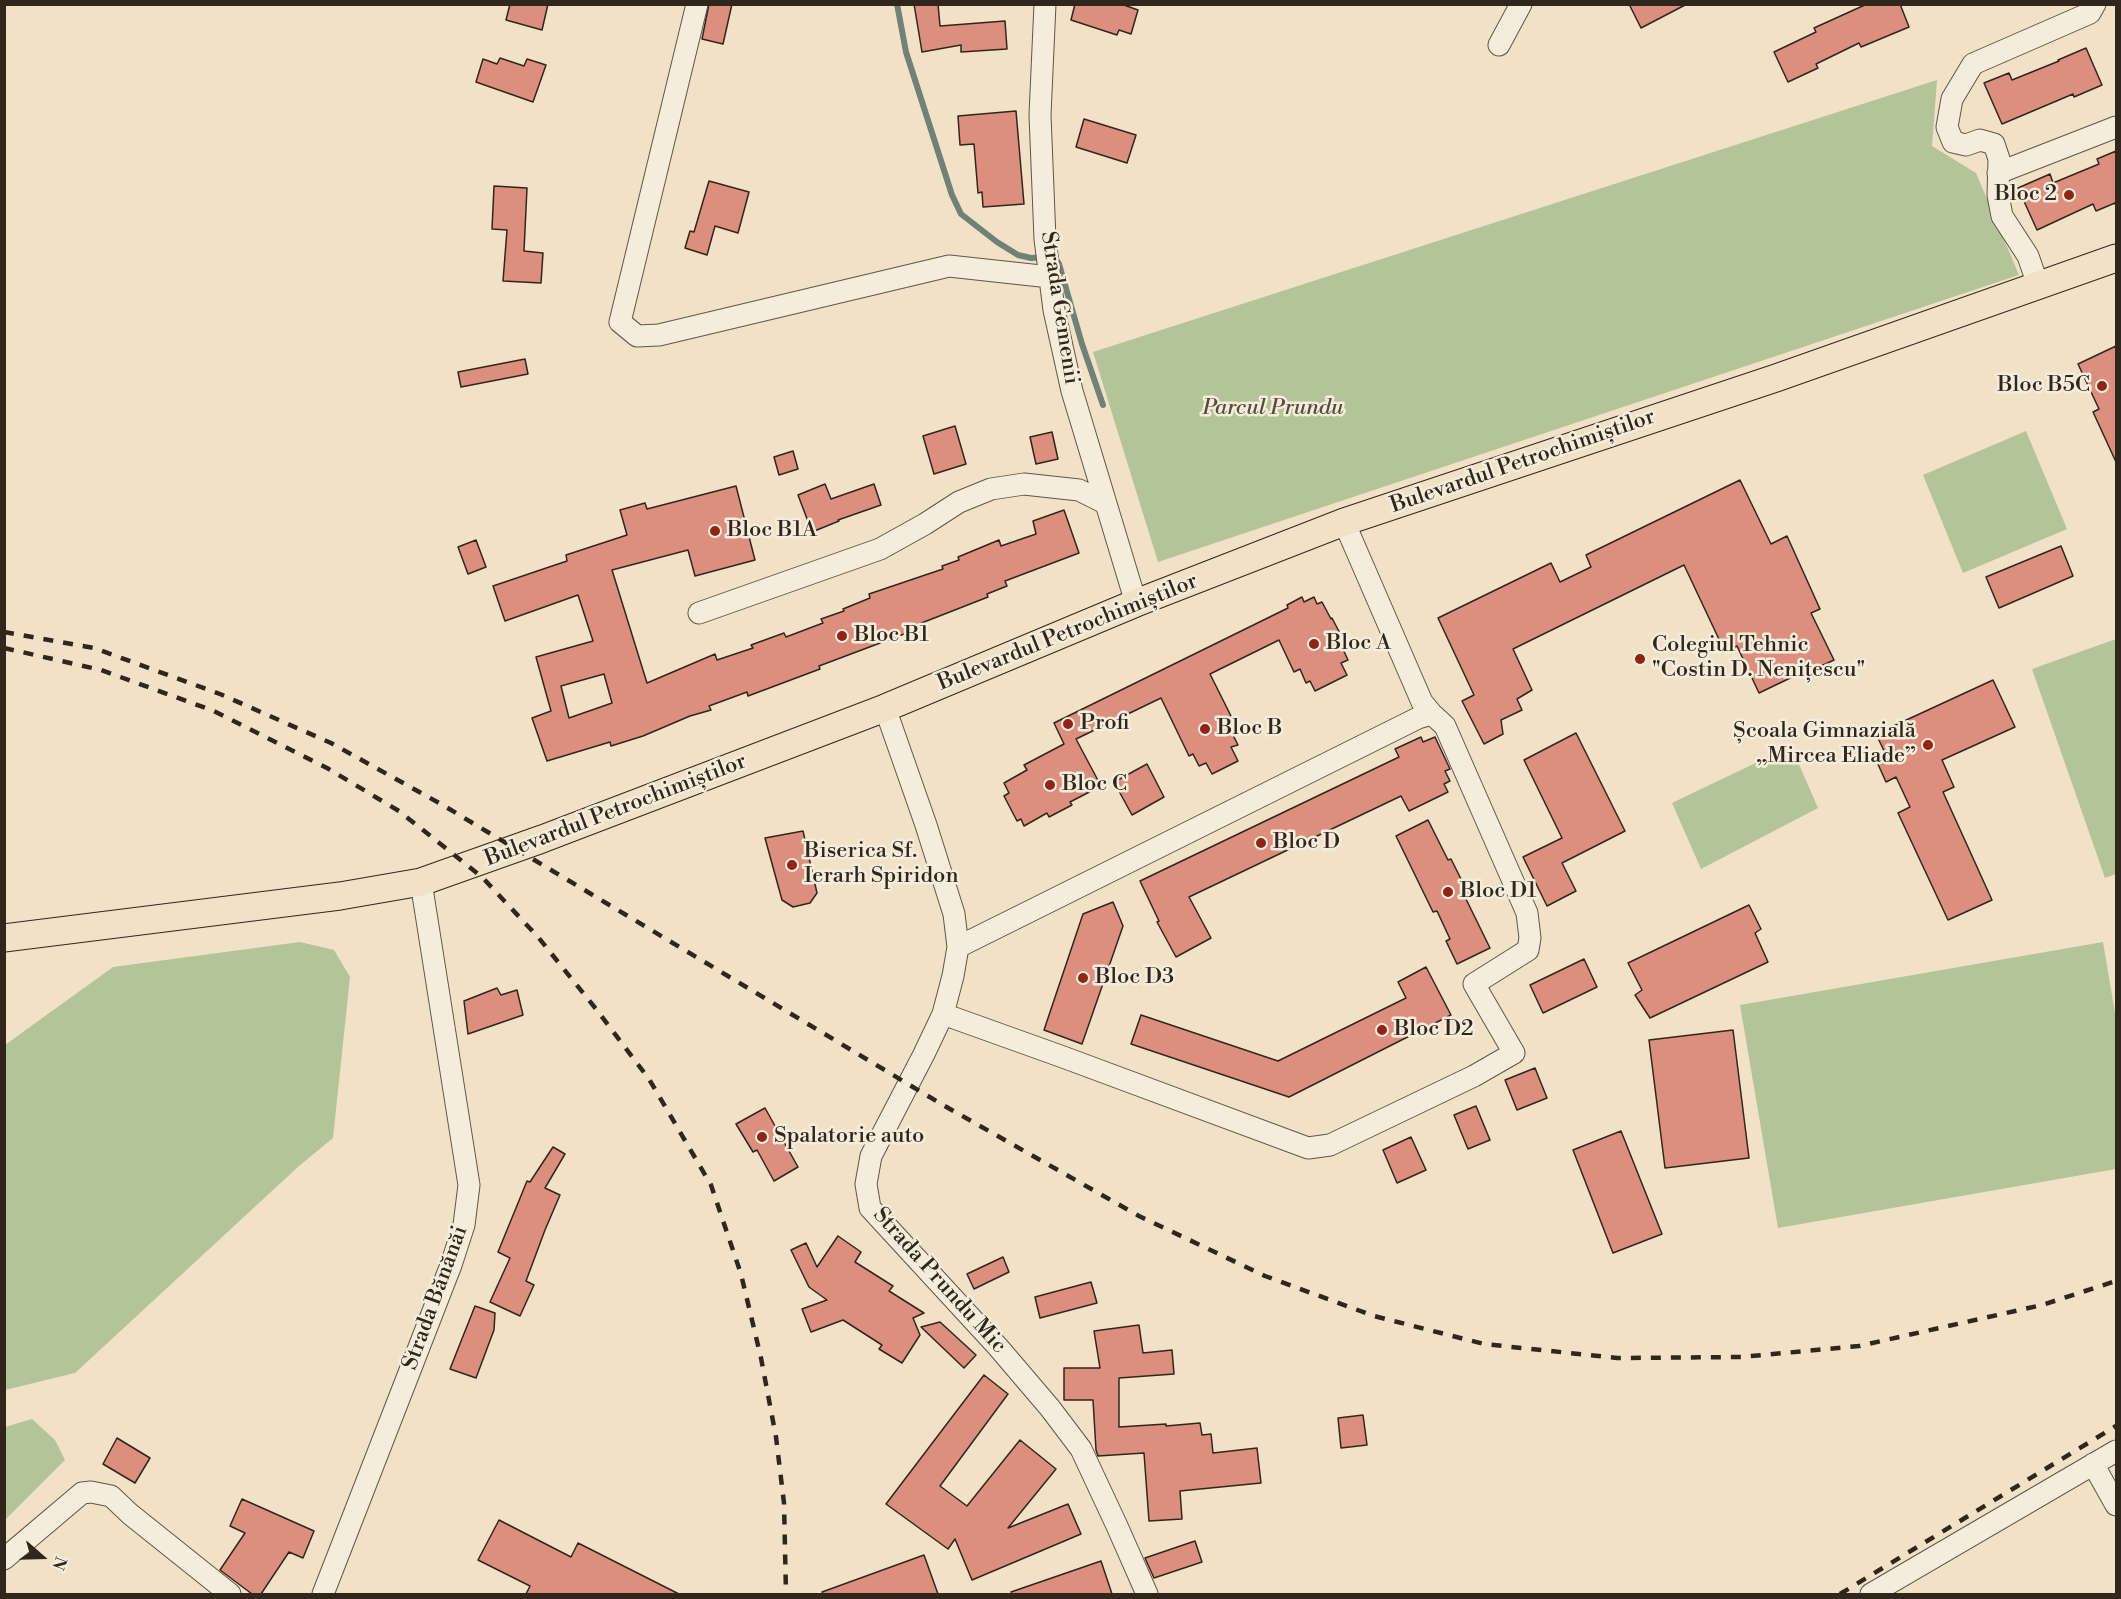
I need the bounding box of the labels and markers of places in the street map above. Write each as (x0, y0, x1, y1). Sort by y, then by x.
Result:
place label: Bloc 2 (1994, 182, 2057, 208)
marker: Bloc 2 (2062, 188, 2076, 202)
place label: Bloc B5C (1997, 373, 2090, 399)
marker: Bloc B5C (2095, 379, 2109, 393)
place label: Bloc B1A (727, 518, 817, 544)
marker: Bloc B1A (708, 524, 722, 538)
place label: Bloc B1 (854, 623, 929, 649)
marker: Bloc B1 (835, 629, 849, 643)
place label: Bloc A (1326, 631, 1391, 657)
place label: Colegiul Tehnic "Costin D. Nenițescu" (1652, 633, 1865, 684)
marker: Bloc A (1307, 637, 1321, 651)
marker: Colegiul Tehnic "Costin D. Nenițescu" (1633, 652, 1647, 666)
place label: Profi (1080, 711, 1130, 737)
place label: Bloc B (1217, 716, 1282, 742)
marker: Profi (1061, 717, 1075, 731)
place label: Școala Gimnazială „Mircea Eliade” (1733, 719, 1916, 770)
marker: Bloc B (1198, 722, 1212, 736)
marker: Școala Gimnazială „Mircea Eliade” (1921, 738, 1935, 752)
place label: Bloc C (1062, 772, 1127, 798)
marker: Bloc C (1043, 778, 1057, 792)
place label: Bloc D (1273, 830, 1340, 856)
marker: Bloc D (1254, 836, 1268, 850)
place label: Biserica Sf. Ierarh Spiridon (804, 839, 959, 890)
marker: Biserica Sf. Ierarh Spiridon (785, 858, 799, 872)
place label: Bloc D1 (1460, 879, 1537, 905)
marker: Bloc D1 (1441, 885, 1455, 899)
place label: Bloc D3 (1095, 965, 1174, 991)
marker: Bloc D3 (1076, 971, 1090, 985)
place label: Bloc D2 (1394, 1017, 1474, 1043)
marker: Bloc D2 (1375, 1023, 1389, 1037)
place label: Spalatorie auto (774, 1124, 924, 1150)
marker: Spalatorie auto (755, 1130, 769, 1144)

